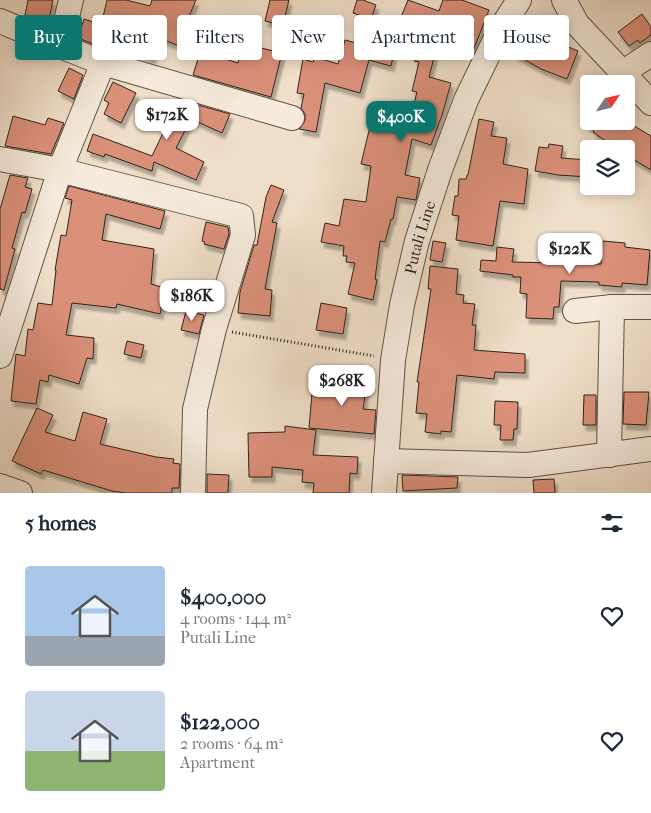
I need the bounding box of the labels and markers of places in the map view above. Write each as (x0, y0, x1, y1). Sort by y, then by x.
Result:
pin: $172K (132, 98, 202, 141)
pin: $400K (366, 100, 436, 143)
pin: $122K (535, 232, 605, 275)
pin: $186K (157, 280, 227, 322)
pin: $268K (307, 364, 377, 407)

